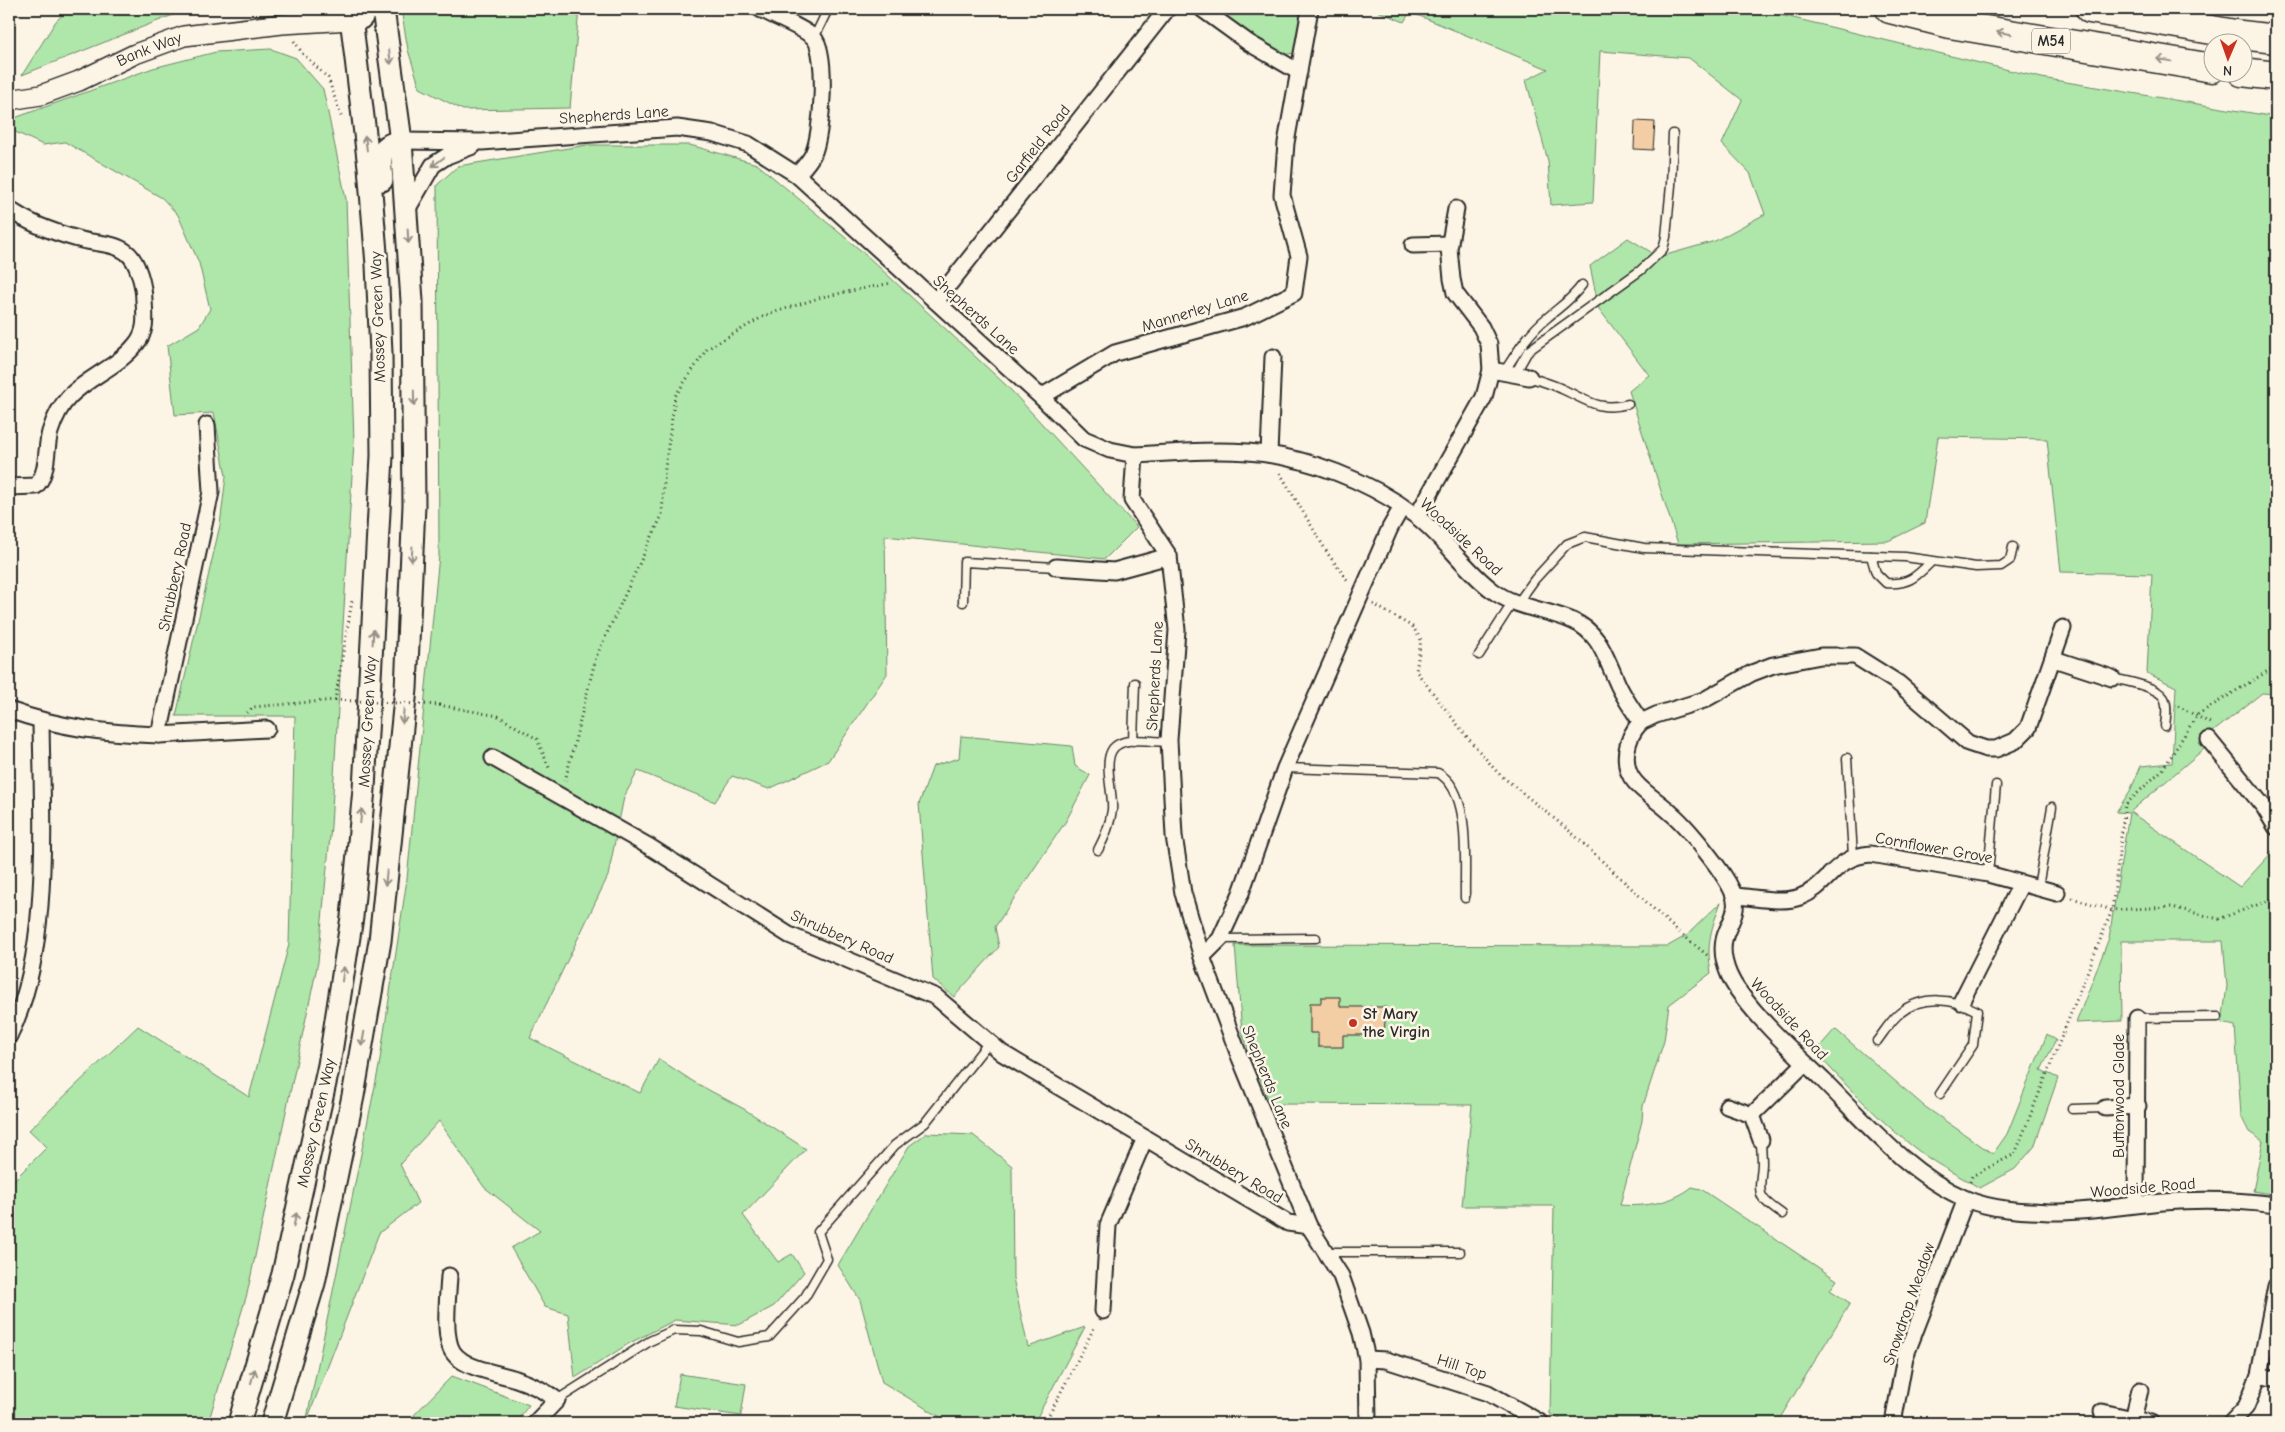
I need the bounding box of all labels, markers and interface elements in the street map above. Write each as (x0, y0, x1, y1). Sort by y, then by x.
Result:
one-way arrow (1997, 27, 2013, 37)
street label: Bank Way (114, 28, 185, 70)
road number: M54 (2032, 28, 2070, 54)
north arrow (2202, 32, 2252, 82)
one-way arrow (385, 49, 395, 65)
one-way arrow (2157, 54, 2173, 64)
text: N (2223, 62, 2232, 79)
street label: Garfield Road (1002, 101, 1074, 187)
street label: Shepherds Lane (559, 102, 669, 128)
one-way arrow (361, 135, 371, 151)
one-way arrow (432, 157, 445, 168)
one-way arrow (404, 228, 413, 244)
street label: Mossey Green Way (367, 250, 389, 383)
street label: Shepherds Lane (929, 272, 1023, 358)
street label: Mannerley Lane (1139, 286, 1251, 336)
one-way arrow (409, 390, 419, 406)
street label: Woodside Road (1416, 495, 1506, 579)
street label: Shrubbery Road (155, 521, 195, 633)
one-way arrow (407, 546, 417, 562)
street label: Shepherds Lane (1143, 621, 1167, 731)
one-way arrow (368, 629, 377, 645)
street label: Mossey Green Way (355, 655, 380, 788)
one-way arrow (398, 708, 408, 724)
one-way arrow (357, 809, 366, 825)
street label: Cornflower Grove (1874, 829, 1994, 867)
one-way arrow (381, 870, 391, 886)
street label: Shrubbery Road (788, 906, 896, 968)
one-way arrow (339, 967, 349, 983)
street label: Woodside Road (1747, 974, 1831, 1064)
place label: St Mary the Virgin (1362, 1005, 1430, 1041)
marker: St Mary the Virgin (1347, 1017, 1359, 1029)
street label: Shepherds Lane (1238, 1023, 1296, 1131)
one-way arrow (357, 1030, 367, 1046)
street label: Buttonwood Glade (2110, 1034, 2128, 1158)
street label: Mossey Green Way (293, 1056, 339, 1189)
street label: Shrubbery Road (1182, 1135, 1286, 1207)
street label: Woodside Road (2090, 1174, 2196, 1202)
one-way arrow (291, 1212, 300, 1228)
street label: Snowdrop Meadow (1880, 1240, 1939, 1368)
street label: Hill Top (1435, 1351, 1489, 1383)
one-way arrow (248, 1369, 258, 1385)

